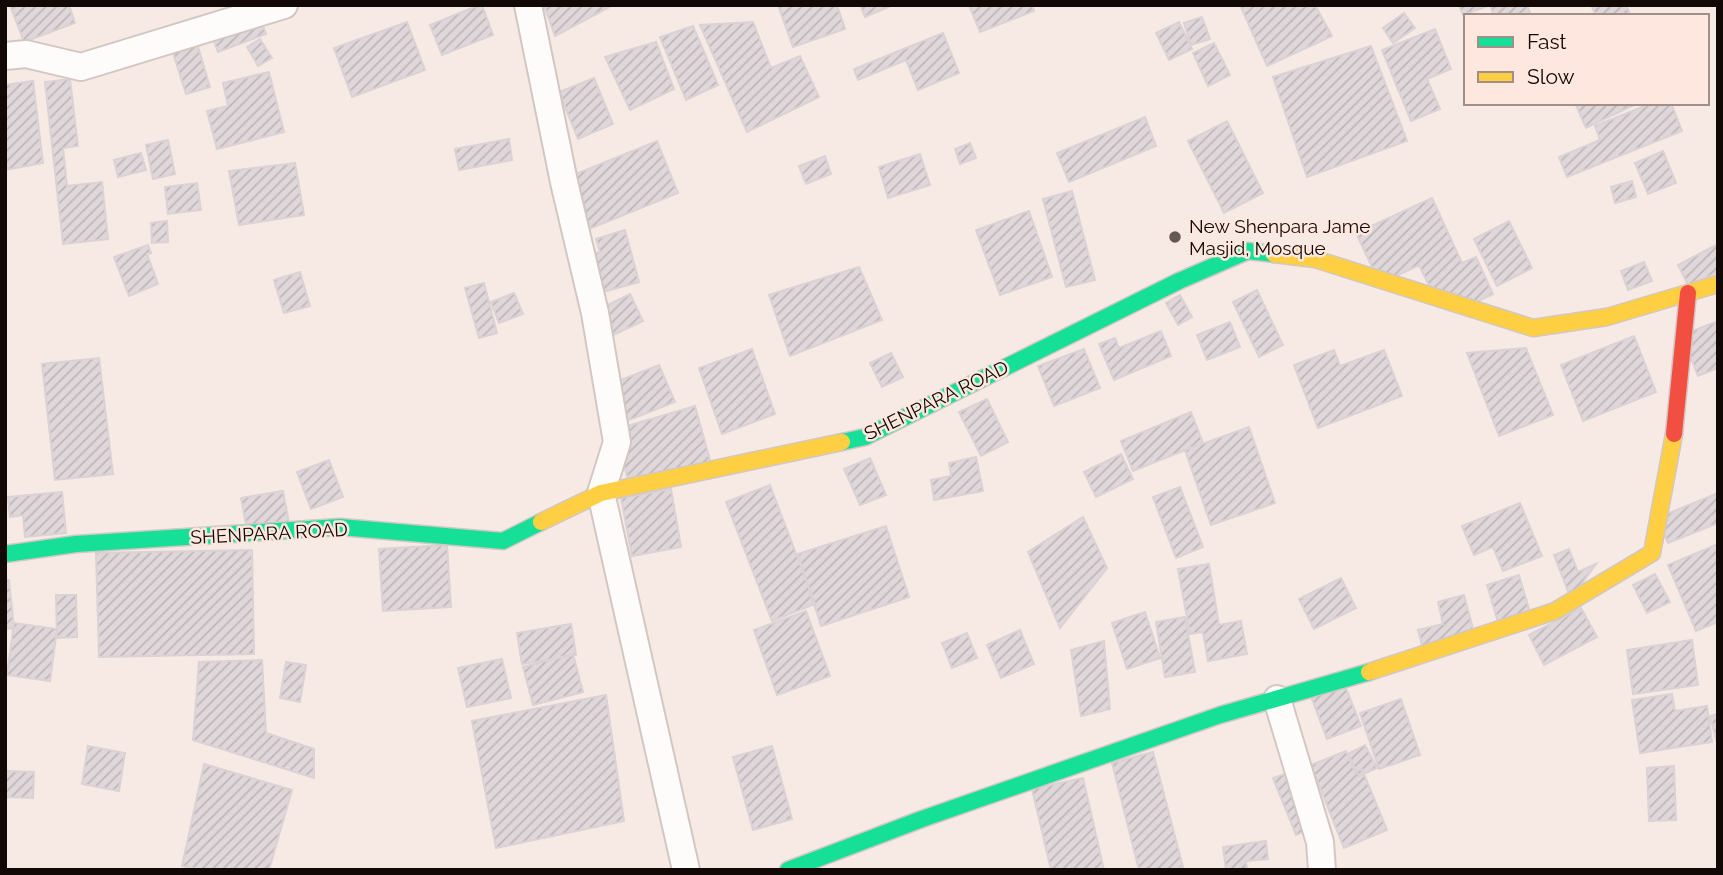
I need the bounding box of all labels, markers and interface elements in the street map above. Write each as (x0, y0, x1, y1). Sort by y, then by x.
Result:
legend (1464, 14, 1709, 105)
text: Fast (1527, 29, 1567, 54)
text: Slow (1527, 64, 1575, 89)
place label: New Shenpara Jame Masjid, Mosque (1189, 215, 1370, 259)
marker: New Shenpara Jame Masjid, Mosque (1167, 229, 1183, 245)
street label: SHENPARA ROAD (860, 356, 1012, 444)
street label: SHENPARA ROAD (190, 518, 348, 548)

